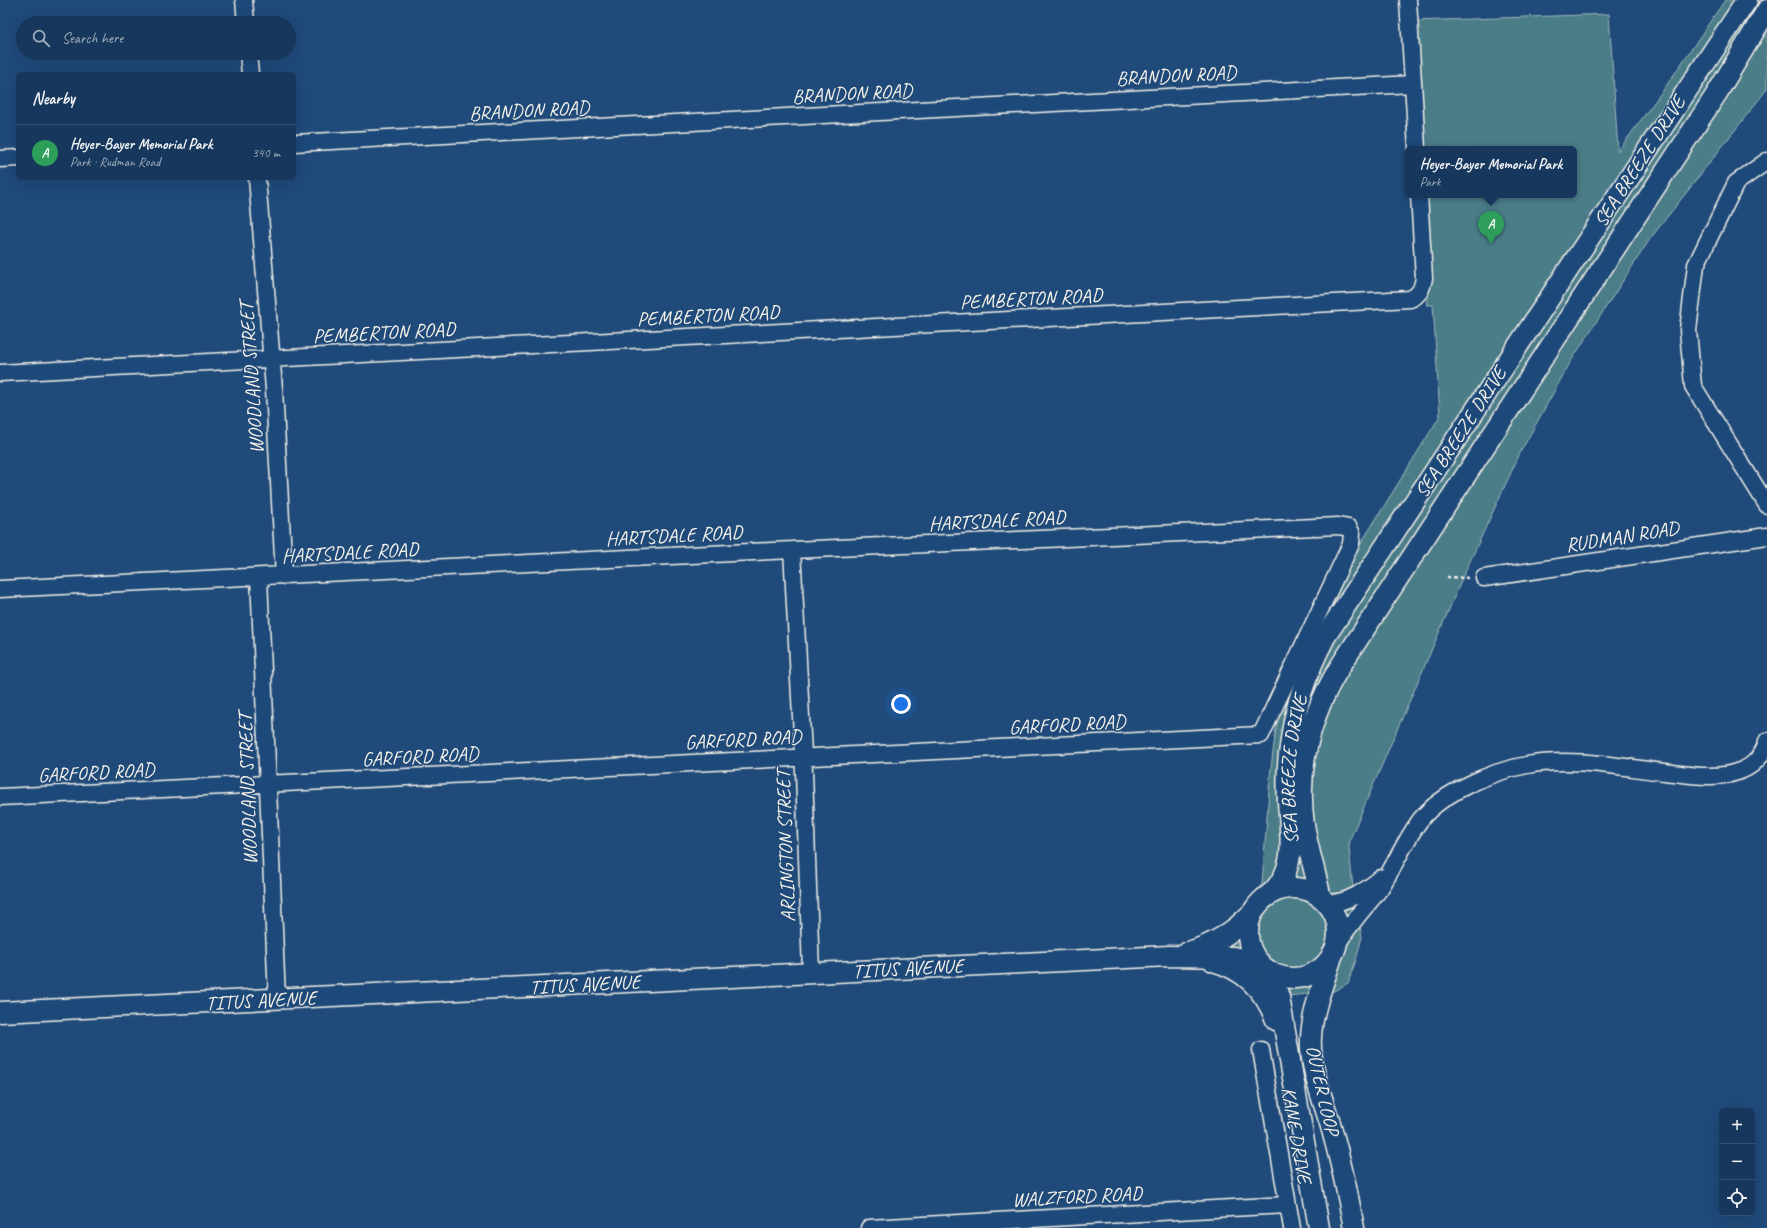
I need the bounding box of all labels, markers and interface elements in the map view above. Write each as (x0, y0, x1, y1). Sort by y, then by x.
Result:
search box (16, 16, 296, 60)
icon: search (30, 27, 52, 49)
text: Search here (62, 29, 123, 48)
street label: BRANDON ROAD (1115, 60, 1238, 91)
street label: BRANDON ROAD (791, 78, 914, 109)
text: Nearby (32, 88, 75, 109)
street label: SEA BREEZE DRIVE (1588, 89, 1692, 231)
street label: BRANDON ROAD (468, 95, 591, 126)
text: Heyer-Bayer Memorial Park (70, 135, 212, 154)
text: A (42, 145, 48, 161)
text: 340 m (252, 145, 280, 161)
popup (1405, 146, 1577, 198)
text: Park · Rudman Road (70, 154, 160, 170)
text: Heyer-Bayer Memorial Park (1420, 155, 1562, 174)
text: Park (1420, 174, 1440, 190)
pin: A (1478, 211, 1504, 244)
street label: PEMBERTON ROAD (959, 282, 1104, 315)
street label: WOODLAND STREET (233, 297, 269, 454)
street label: PEMBERTON ROAD (636, 299, 781, 332)
street label: PEMBERTON ROAD (312, 316, 457, 349)
street label: SEA BREEZE DRIVE (1409, 360, 1513, 502)
street label: HARTSDALE ROAD (928, 504, 1067, 537)
street label: RUDMAN ROAD (1564, 515, 1683, 558)
street label: HARTSDALE ROAD (605, 519, 744, 552)
street label: HARTSDALE ROAD (281, 536, 420, 569)
street label: SEA BREEZE DRIVE (1275, 689, 1314, 844)
your location (891, 694, 911, 714)
street label: WOODLAND STREET (232, 708, 263, 865)
street label: GARFORD ROAD (1008, 709, 1127, 740)
street label: GARFORD ROAD (684, 724, 803, 755)
street label: GARFORD ROAD (361, 741, 480, 772)
street label: GARFORD ROAD (37, 757, 156, 788)
street label: ARLINGTON STREET (770, 766, 801, 922)
street label: TITUS AVENUE (852, 953, 967, 984)
street label: TITUS AVENUE (529, 969, 644, 1000)
street label: TITUS AVENUE (205, 985, 320, 1016)
street label: OUTER LOOP (1300, 1043, 1346, 1140)
street label: KANE DRIVE (1276, 1085, 1318, 1188)
map controls (1719, 1108, 1755, 1216)
button: + (1719, 1108, 1755, 1144)
button: − (1719, 1144, 1755, 1180)
button: locate (1719, 1180, 1755, 1216)
street label: WALZFORD ROAD (1011, 1181, 1144, 1212)

